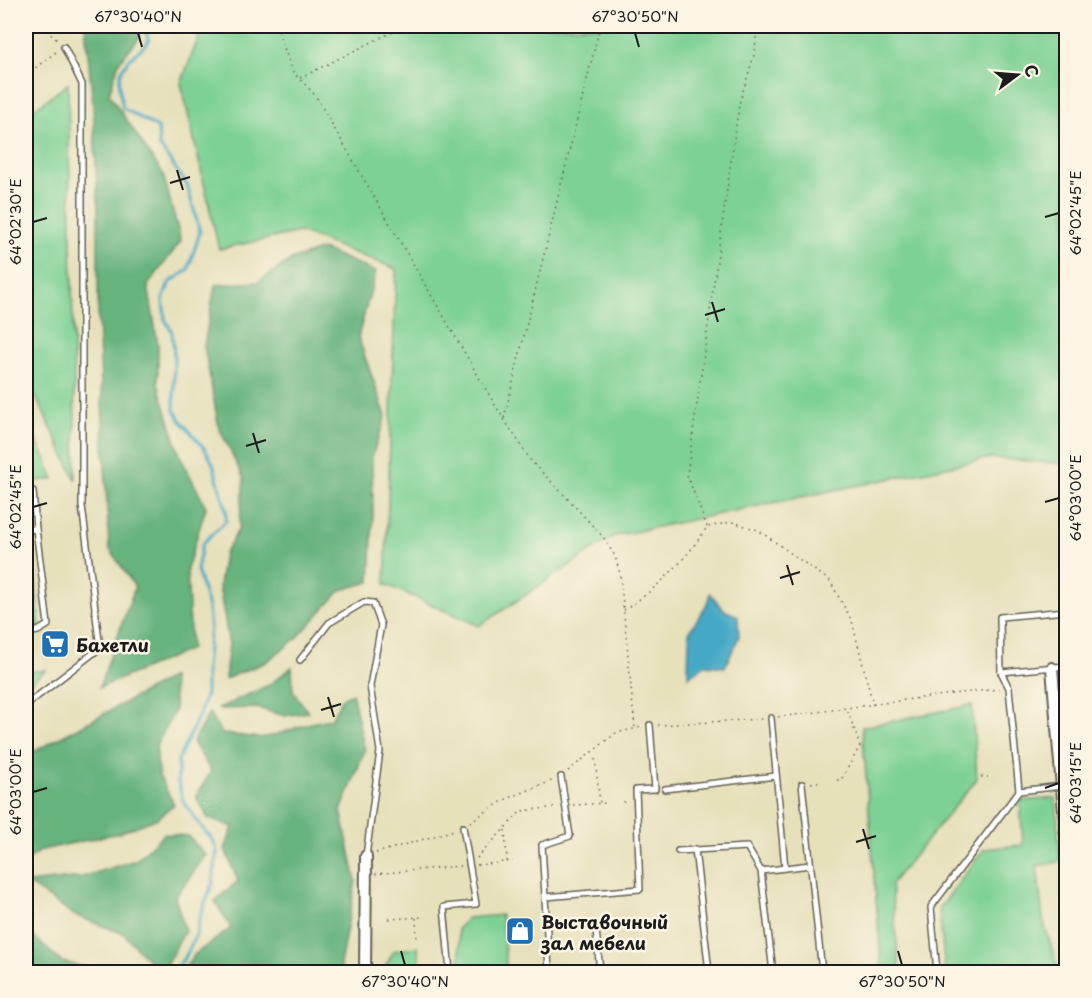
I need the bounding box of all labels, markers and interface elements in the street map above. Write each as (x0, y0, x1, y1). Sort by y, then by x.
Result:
text: 67°30'40"N (94, 4, 182, 27)
text: 67°30'50"N (591, 4, 679, 27)
north arrow (987, 45, 1047, 105)
text: С (1019, 61, 1046, 80)
text: 64°02'45"E (1063, 170, 1086, 256)
text: 64°02'30"E (3, 178, 26, 266)
text: 64°03'00"E (1063, 454, 1086, 542)
text: 64°02'45"E (3, 464, 26, 550)
supermarket icon: Бахетли (39, 628, 71, 660)
place label: Бахетли (76, 631, 149, 658)
text: 64°03'15"E (1063, 742, 1086, 824)
text: 64°03'00"E (3, 748, 26, 836)
place label: Выставочный зал мебели (540, 908, 668, 956)
shop icon: Выставочный зал мебели (504, 915, 536, 947)
text: 67°30'40"N (361, 969, 449, 992)
text: 67°30'50"N (858, 969, 946, 992)

